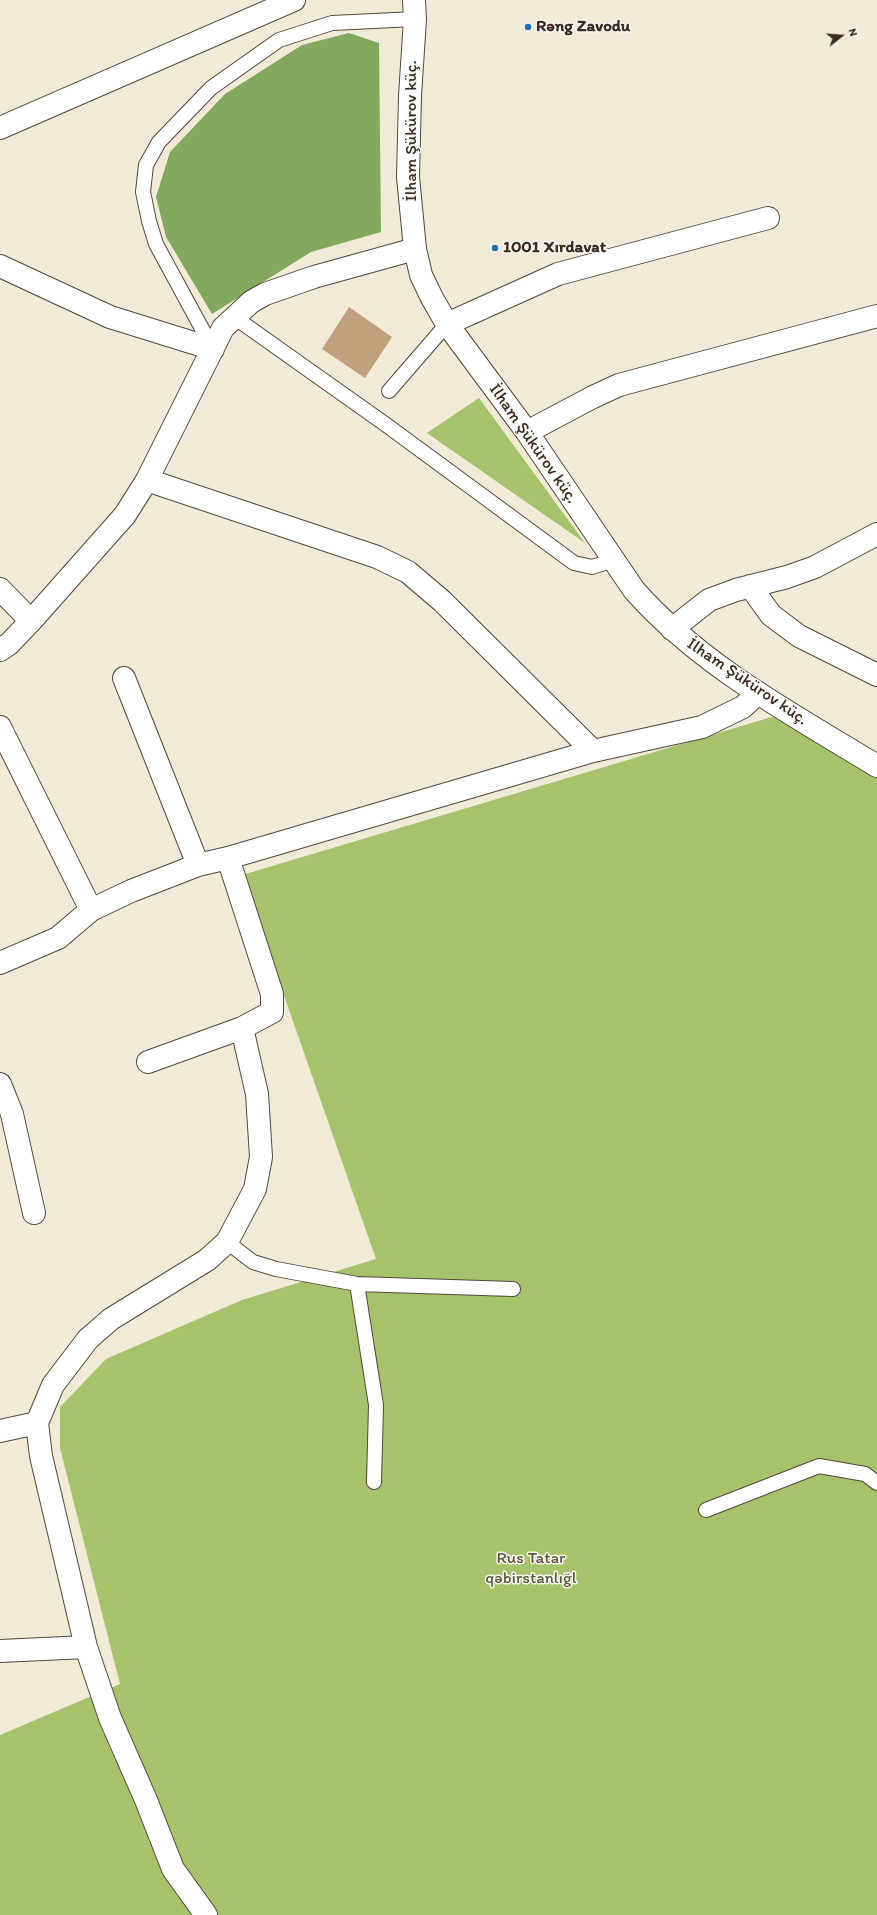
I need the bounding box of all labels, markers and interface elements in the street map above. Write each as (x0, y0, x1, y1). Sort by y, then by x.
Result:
north arrow (821, 16, 861, 56)
place label: Rəng Zavodu (536, 17, 630, 37)
marker: Rəng Zavodu (523, 22, 533, 32)
text: N (846, 27, 860, 38)
street label: İlham Şükürov küç. (402, 60, 422, 202)
place label: 1001 Xırdavat (503, 238, 606, 258)
marker: 1001 Xırdavat (490, 243, 500, 253)
street label: İlham Şükürov küç. (484, 380, 582, 508)
street label: İlham Şükürov küç. (683, 634, 811, 730)
park label: Rus Tatar qəbirstanlığl (486, 1549, 576, 1589)

